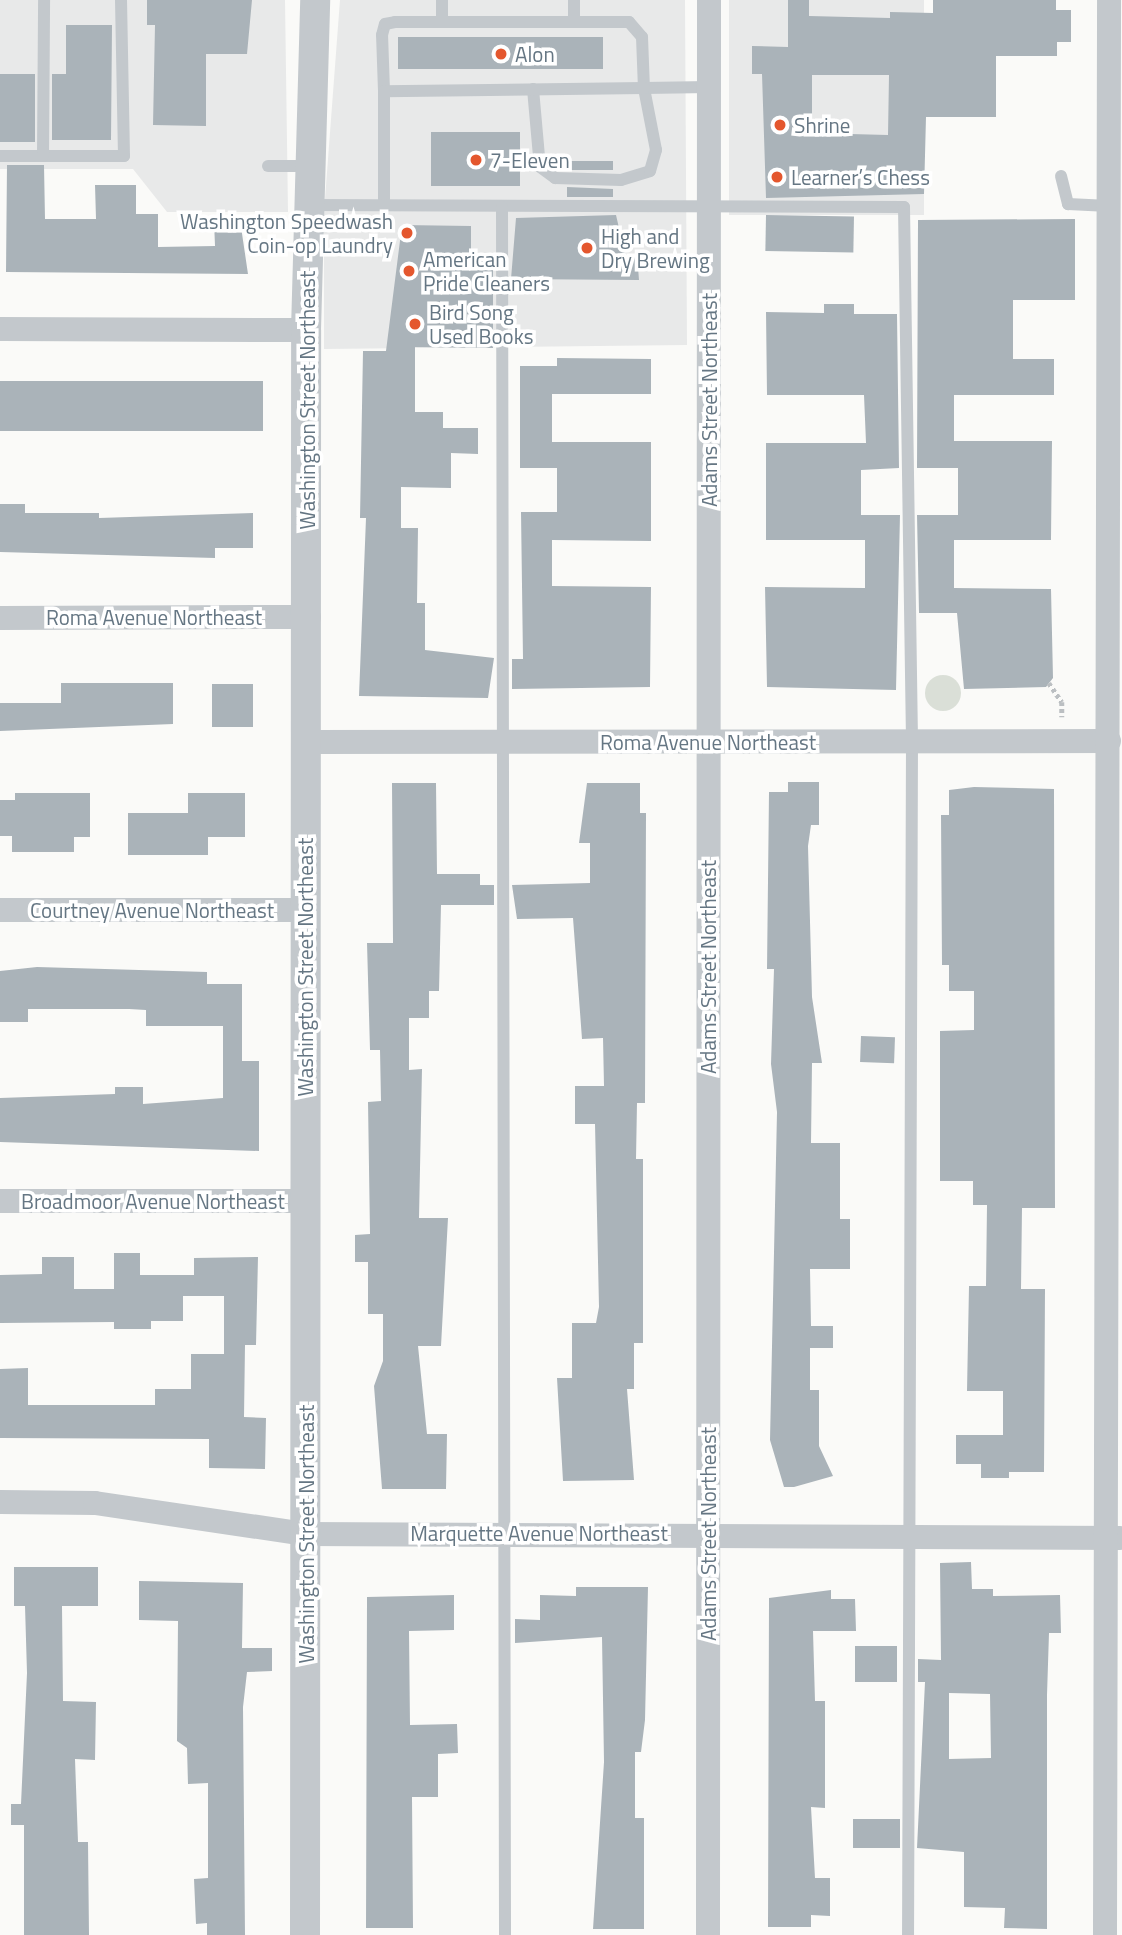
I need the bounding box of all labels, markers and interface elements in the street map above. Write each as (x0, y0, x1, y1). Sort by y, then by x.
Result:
place label: Alon (515, 41, 555, 67)
marker: Alon (493, 46, 509, 62)
place label: Shrine (794, 112, 850, 138)
marker: Shrine (772, 117, 788, 133)
place label: 7-Eleven (490, 147, 570, 173)
marker: 7-Eleven (468, 152, 484, 168)
place label: Learner’s Chess (791, 164, 930, 190)
marker: Learner’s Chess (769, 169, 785, 185)
place label: Washington Speedwash Coin-op Laundry (180, 208, 393, 258)
place label: High and Dry Brewing (601, 223, 710, 273)
marker: Washington Speedwash Coin-op Laundry (399, 225, 415, 241)
marker: High and Dry Brewing (579, 240, 595, 256)
place label: American Pride Cleaners (423, 246, 550, 296)
marker: American Pride Cleaners (401, 263, 417, 279)
street label: Washington Street Northeast (294, 271, 320, 529)
street label: Adams Street Northeast (696, 293, 722, 507)
place label: Bird Song Used Books (429, 299, 533, 349)
marker: Bird Song Used Books (407, 316, 423, 332)
street label: Roma Avenue Northeast (46, 604, 262, 630)
street label: Roma Avenue Northeast (600, 729, 816, 755)
street label: Washington Street Northeast (292, 838, 318, 1096)
street label: Adams Street Northeast (695, 860, 721, 1074)
street label: Courtney Avenue Northeast (30, 897, 274, 923)
street label: Broadmoor Avenue Northeast (21, 1188, 285, 1214)
street label: Washington Street Northeast (293, 1405, 319, 1663)
street label: Adams Street Northeast (695, 1427, 721, 1641)
street label: Marquette Avenue Northeast (410, 1520, 668, 1546)

